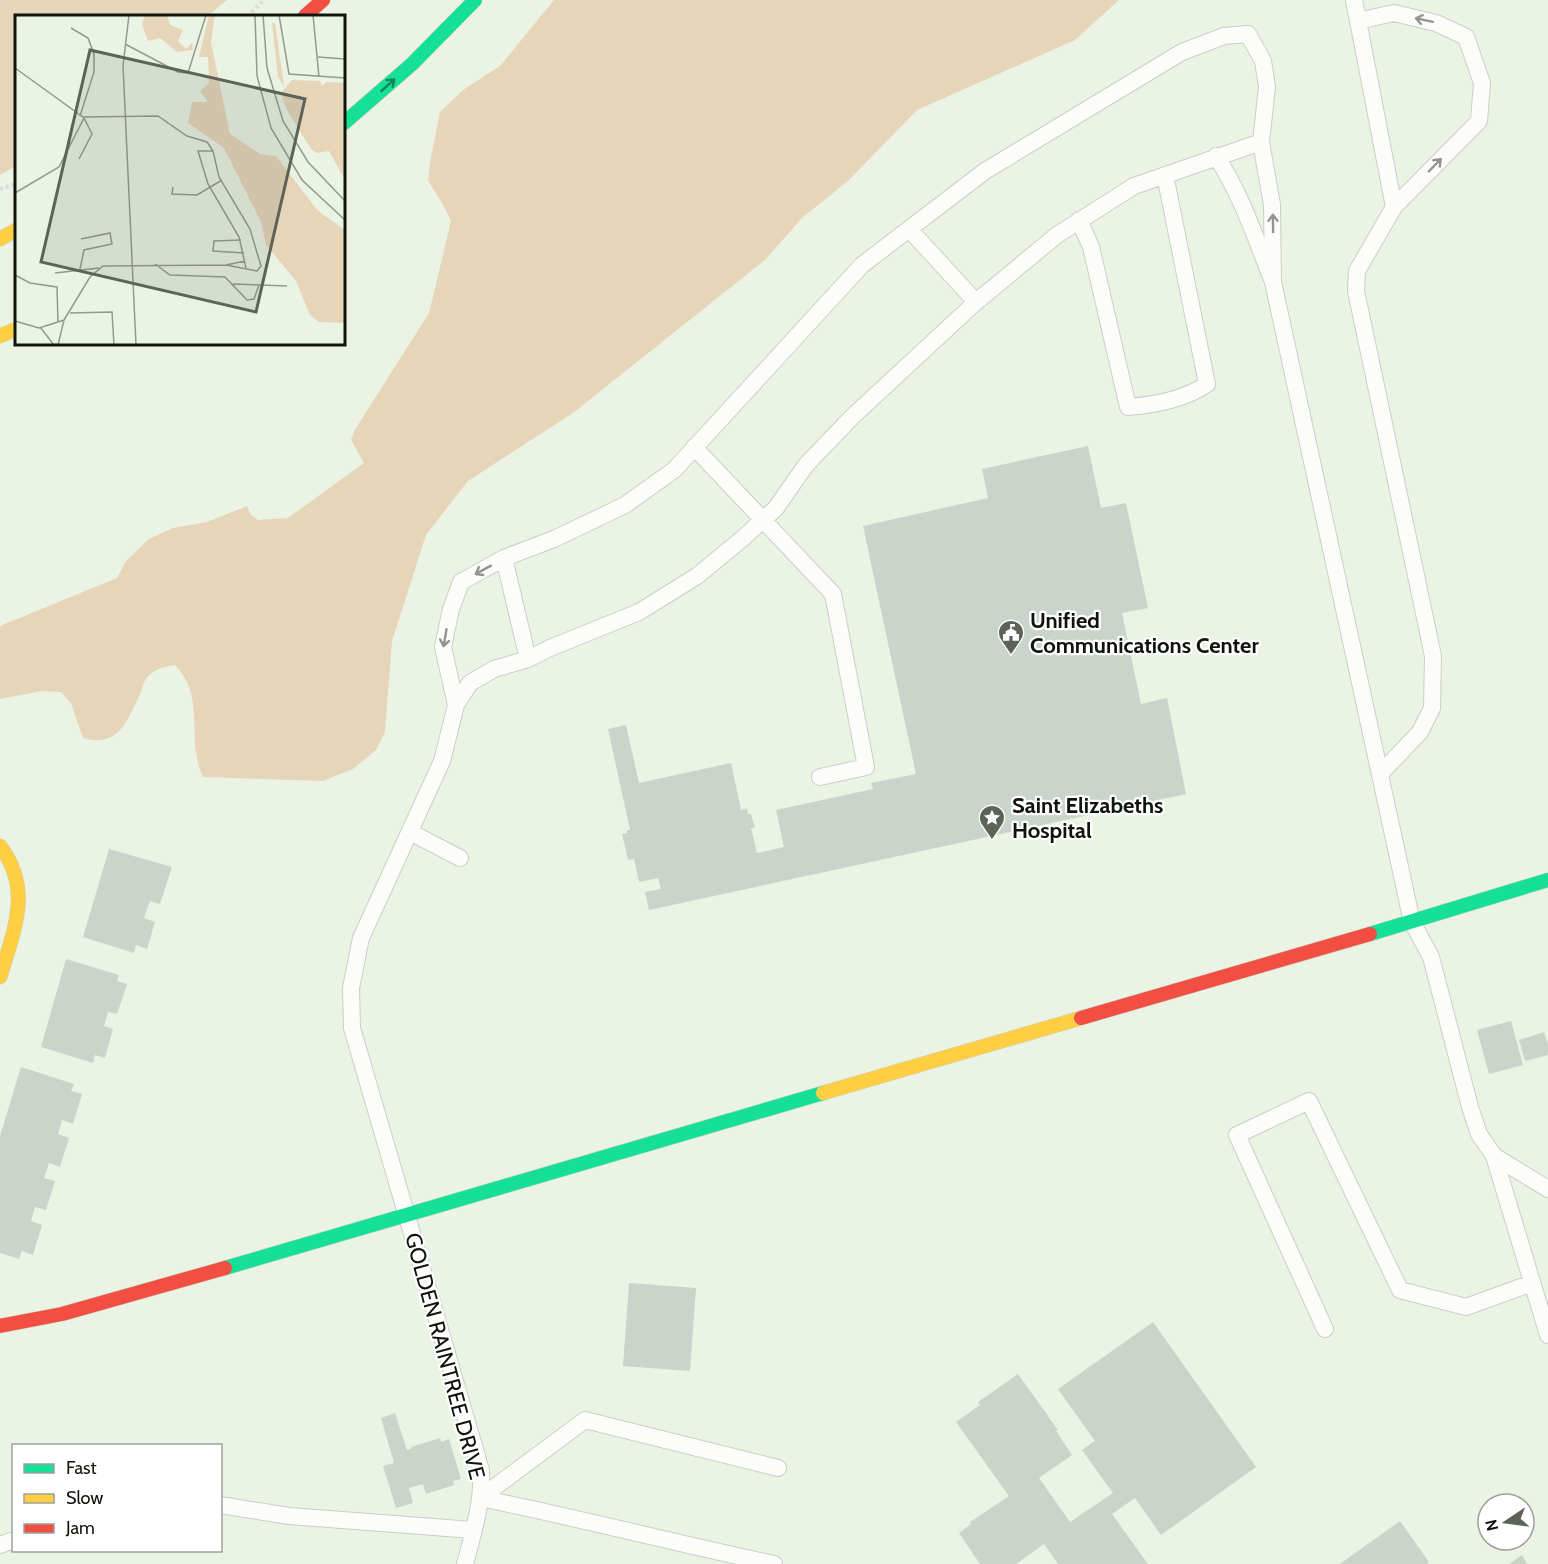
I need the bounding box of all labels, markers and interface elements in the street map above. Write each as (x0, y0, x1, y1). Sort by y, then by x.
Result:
one-way arrow (1414, 14, 1434, 25)
inset map (15, 15, 345, 345)
one-way arrow (380, 78, 395, 92)
one-way arrow (1428, 158, 1442, 173)
one-way arrow (1267, 214, 1278, 234)
one-way arrow (474, 565, 492, 576)
place label: Unified Communications Center (1030, 607, 1259, 659)
public building icon: Unified Communications Center (996, 618, 1026, 656)
one-way arrow (439, 628, 450, 647)
place label: Saint Elizabeths Hospital (1012, 792, 1163, 844)
place icon: Saint Elizabeths Hospital (977, 803, 1007, 841)
street label: GOLDEN RAINTREE DRIVE (399, 1230, 491, 1482)
legend (12, 1444, 222, 1552)
text: Fast (66, 1457, 97, 1479)
text: Slow (66, 1487, 103, 1509)
north arrow (1476, 1492, 1536, 1552)
text: Jam (65, 1517, 95, 1539)
text: N (1481, 1518, 1502, 1533)

